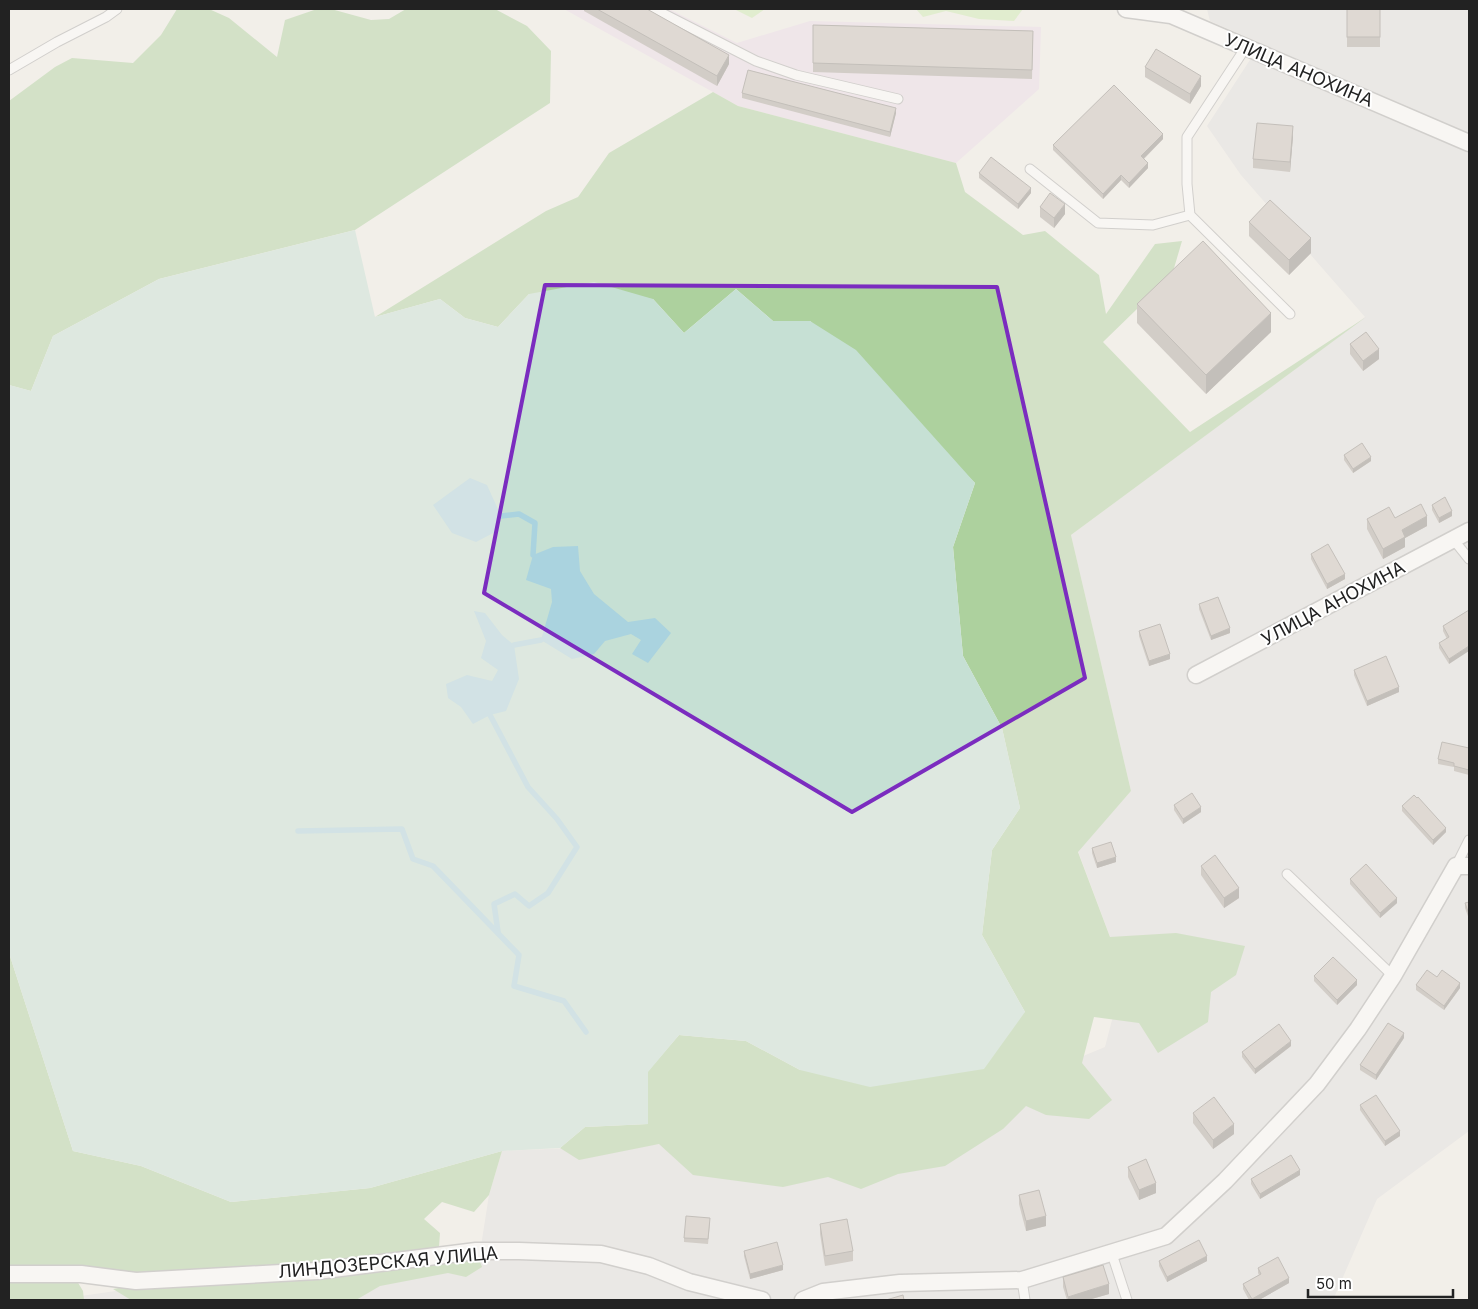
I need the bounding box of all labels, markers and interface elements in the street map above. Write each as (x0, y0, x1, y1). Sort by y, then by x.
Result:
street label: УЛИЦА АНОХИНА (1222, 29, 1376, 111)
street label: УЛИЦА АНОХИНА (1258, 556, 1408, 650)
street label: ЛИНДОЗЕРСКАЯ УЛИЦА (277, 1242, 499, 1282)
scale bar (1308, 1266, 1453, 1298)
text: 50 m (1316, 1274, 1352, 1293)

